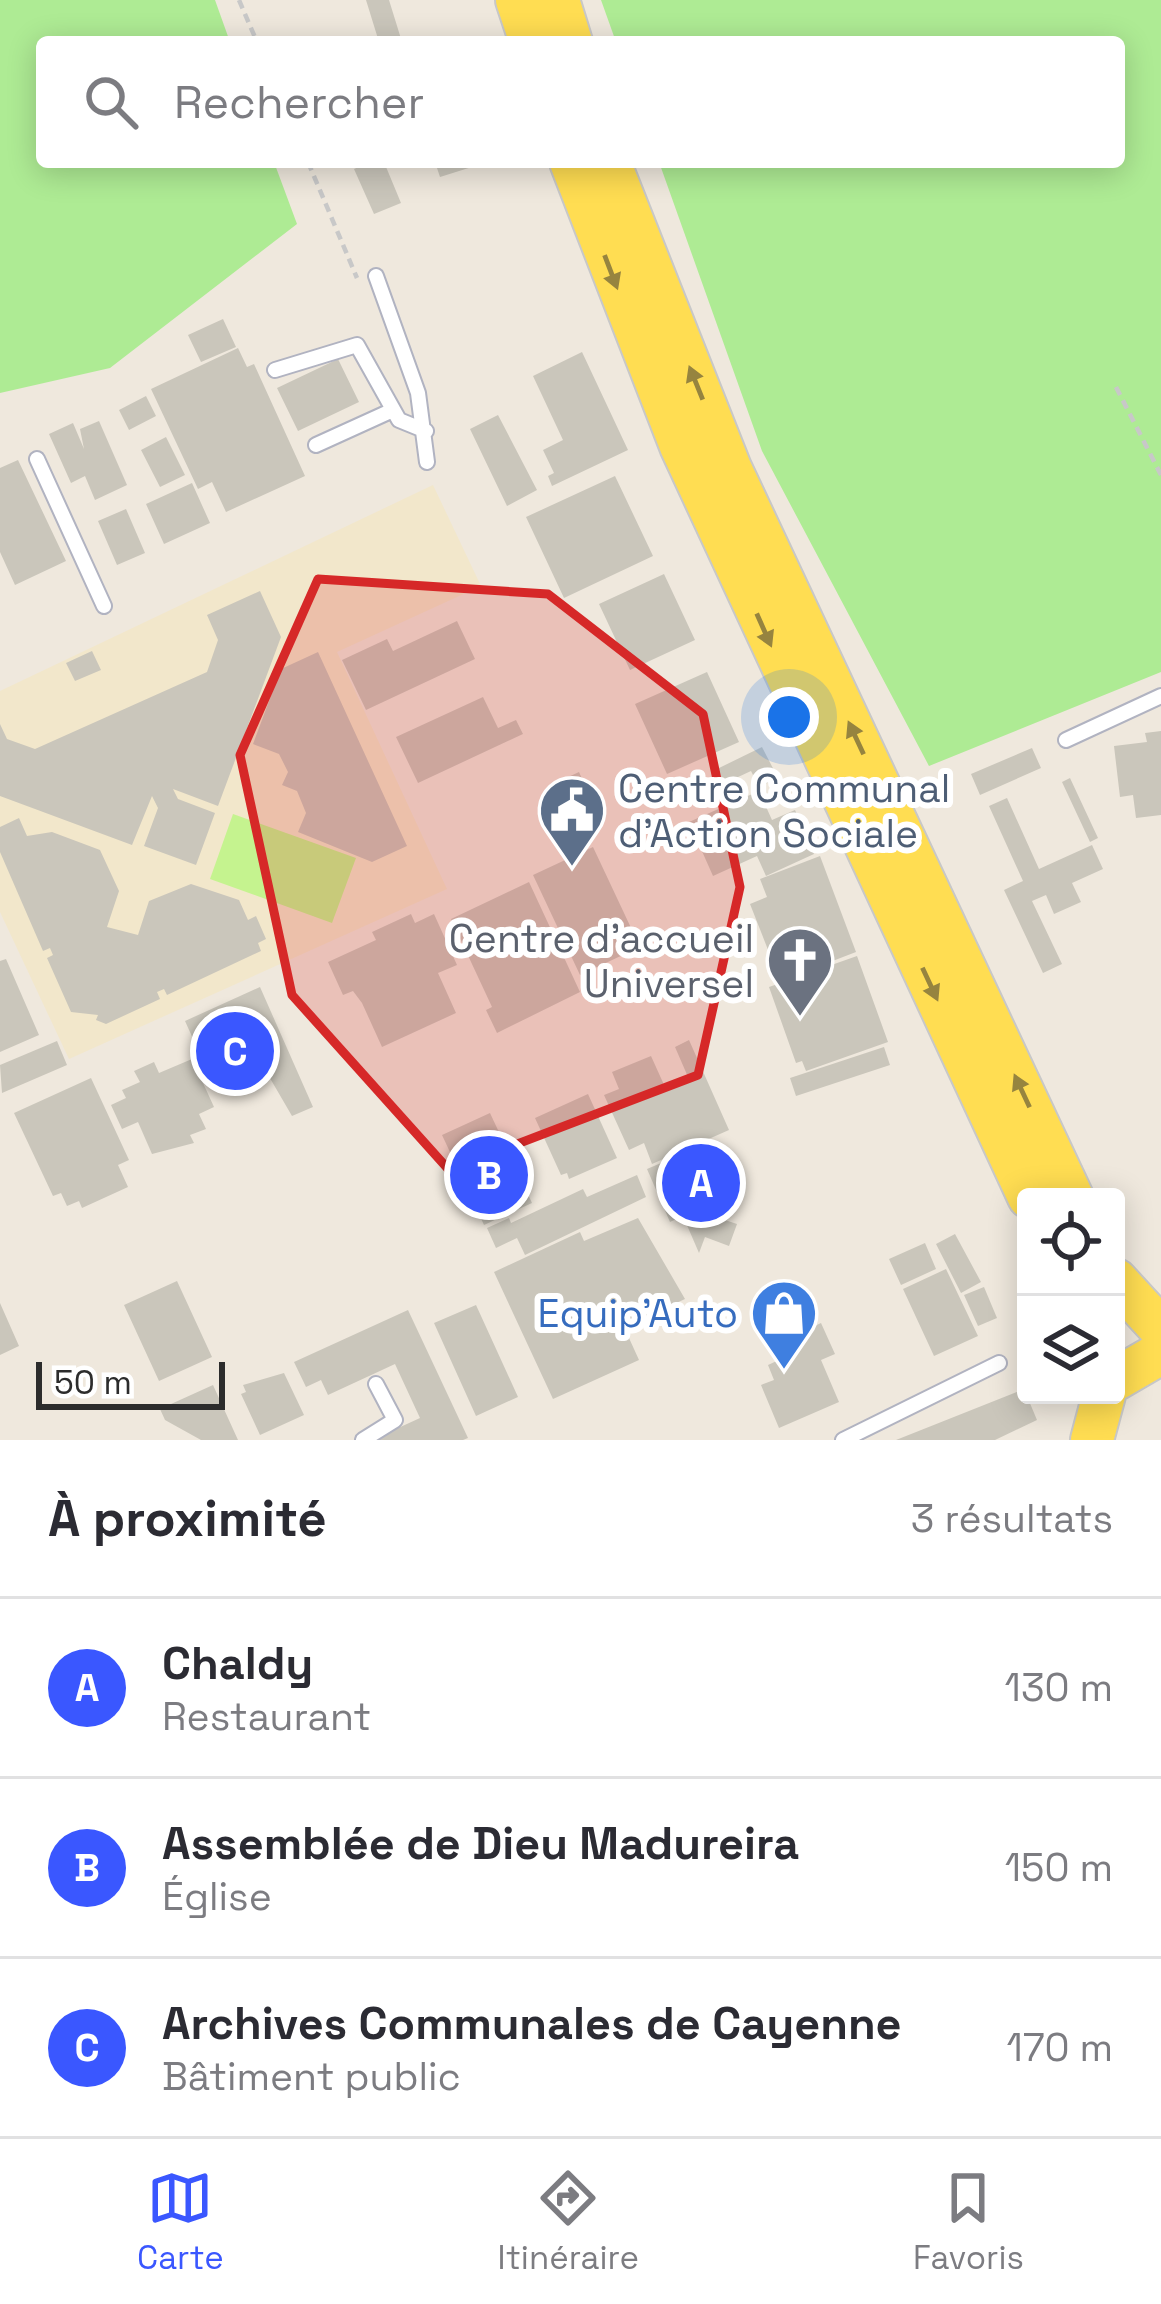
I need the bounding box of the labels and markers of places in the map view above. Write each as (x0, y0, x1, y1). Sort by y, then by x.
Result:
place label: Centre Communal d'Action Sociale (618, 764, 950, 858)
public building icon: Centre Communal d'Action Sociale (537, 775, 607, 869)
place label: Centre d'accueil Universel (449, 914, 754, 1008)
church icon: Centre d'accueil Universel (765, 925, 835, 1019)
pin: C (196, 1006, 274, 1096)
pin: B (450, 1130, 528, 1220)
pin: A (662, 1138, 740, 1228)
shop icon: Equip'Auto (749, 1278, 819, 1372)
place label: Equip'Auto (537, 1289, 738, 1338)

